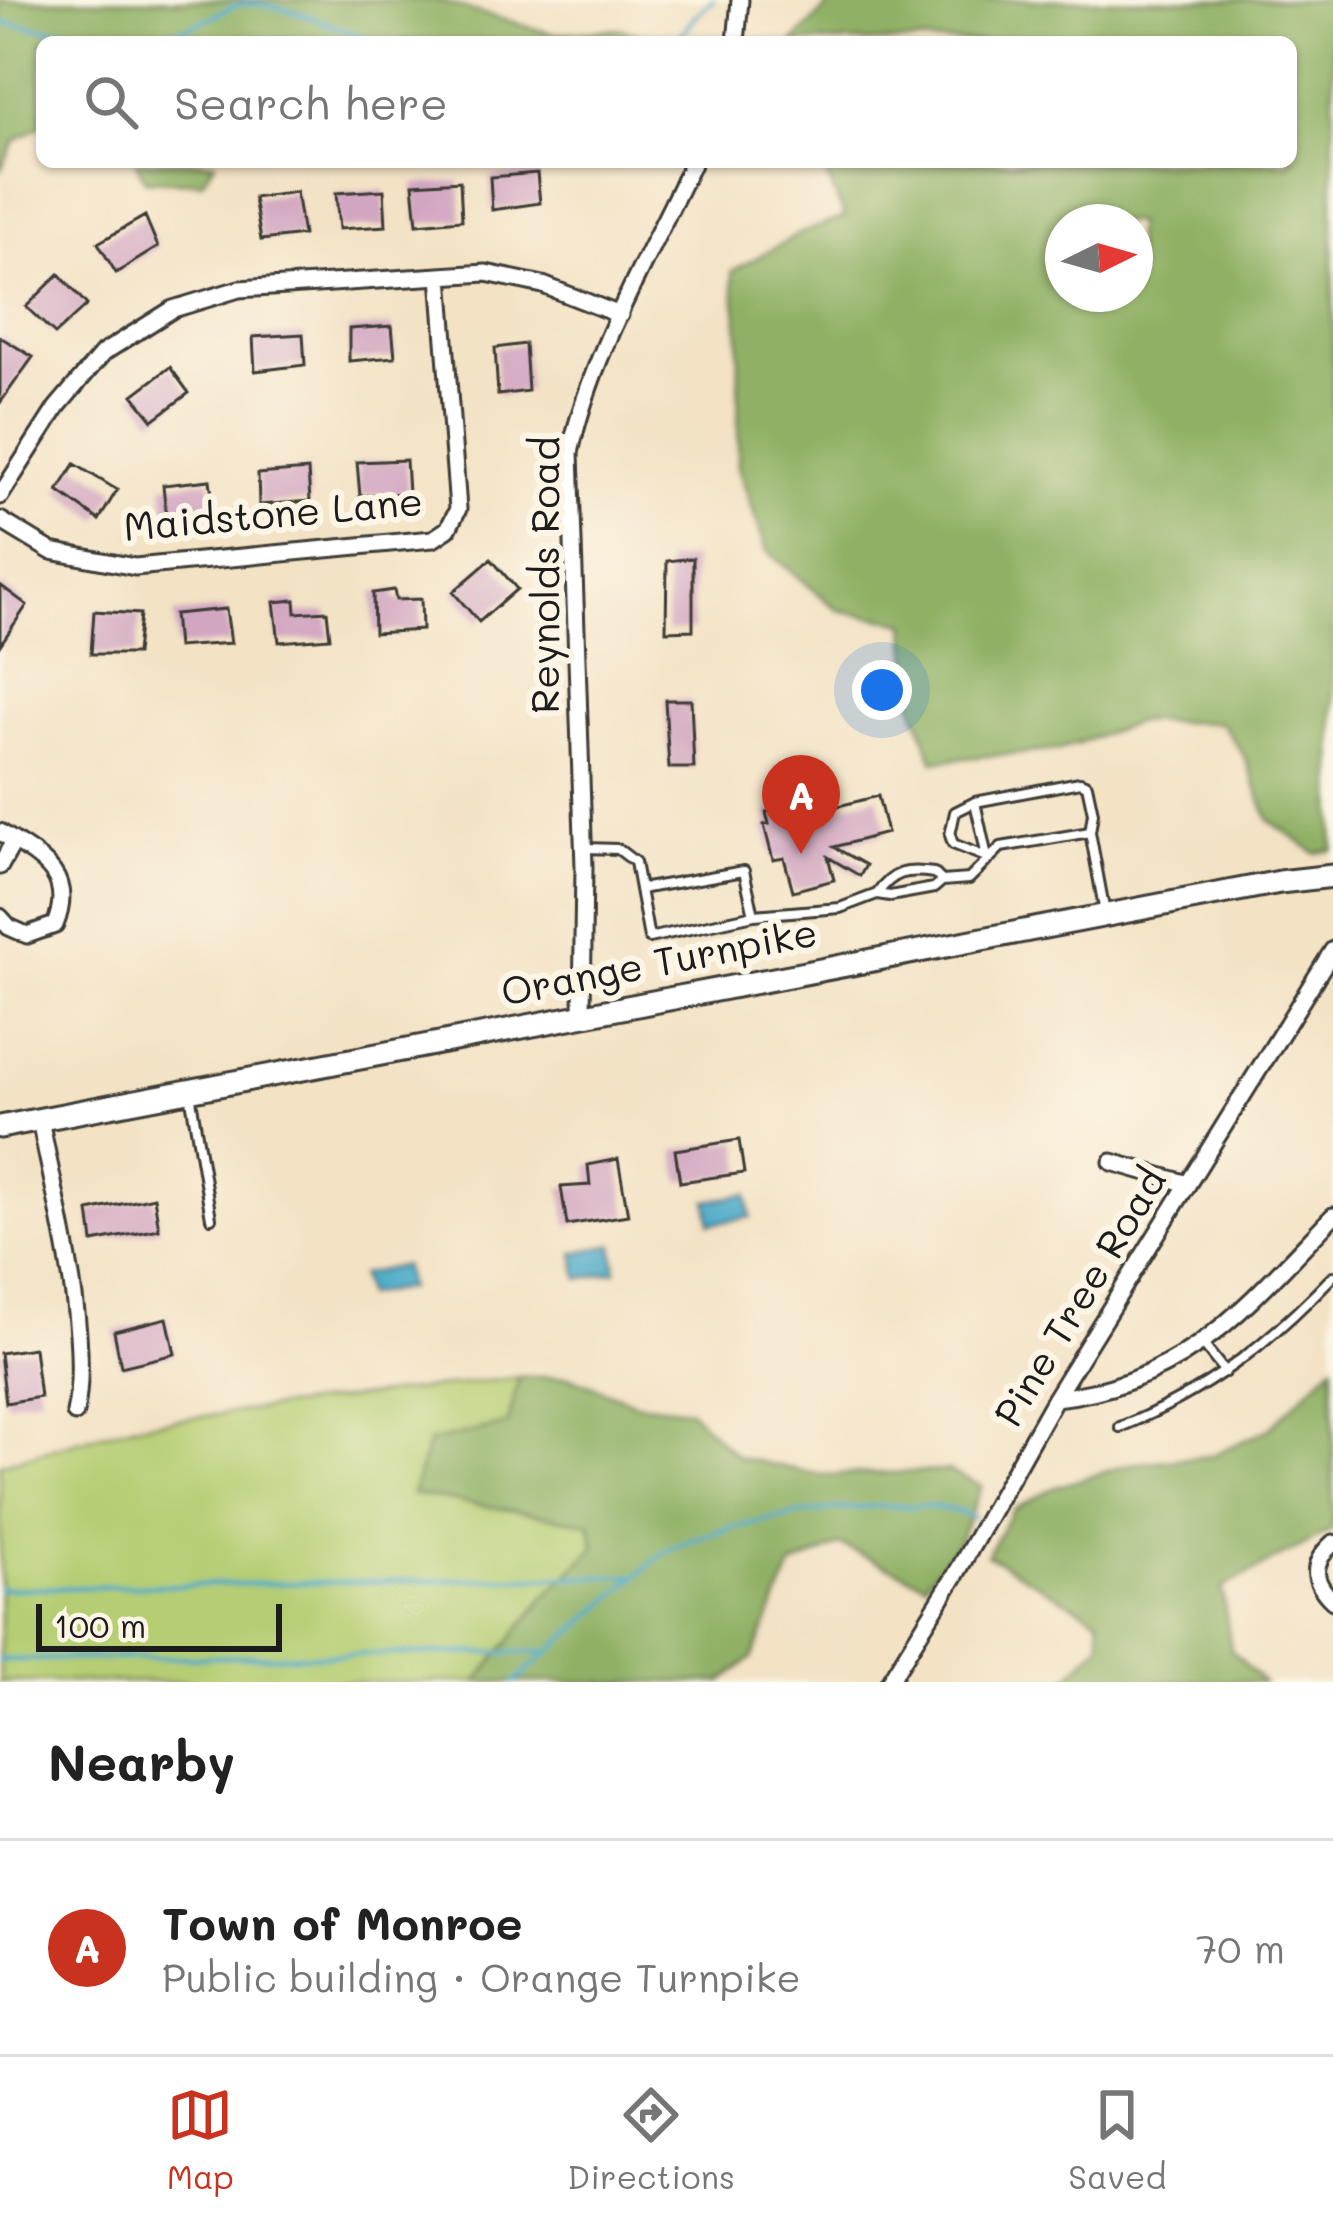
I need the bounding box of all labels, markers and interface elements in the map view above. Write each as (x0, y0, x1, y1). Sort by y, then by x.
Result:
search box (36, 36, 1297, 168)
icon: search (78, 69, 144, 135)
text: Search here (174, 73, 448, 131)
north arrow (1045, 204, 1153, 312)
street label: Reynolds Road (518, 436, 569, 714)
street label: Maidstone Lane (121, 474, 425, 551)
your location (852, 660, 912, 720)
pin: A (762, 755, 840, 854)
street label: Orange Turnpike (496, 905, 821, 1017)
street label: Pine Tree Road (981, 1157, 1176, 1435)
scale bar (36, 1598, 282, 1651)
text: 100 m (54, 1603, 146, 1646)
text: Nearby (48, 1727, 235, 1794)
text: Town of Monroe (162, 1893, 523, 1951)
text: A (73, 1922, 101, 1973)
text: 70 m (1196, 1922, 1285, 1973)
text: Public building · Orange Turnpike (162, 1951, 801, 2002)
tab: Map (167, 2082, 234, 2197)
tab: Directions (567, 2082, 735, 2197)
tab: Saved (1068, 2082, 1166, 2197)

